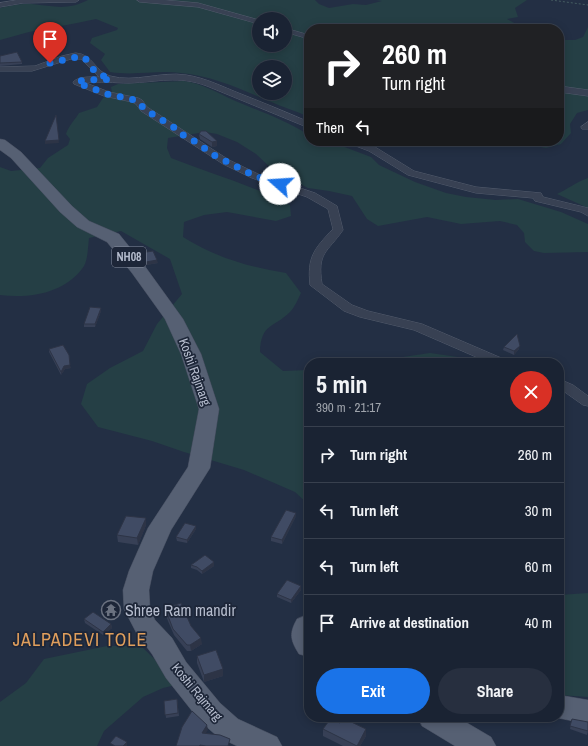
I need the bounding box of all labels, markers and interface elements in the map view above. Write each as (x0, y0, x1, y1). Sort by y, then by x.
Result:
map controls (252, 12, 292, 100)
button: sound (252, 12, 292, 52)
pin (33, 22, 67, 63)
icon: arrive (39, 28, 61, 50)
text: 260 m (382, 35, 447, 73)
icon: right (316, 40, 368, 92)
button: layers (252, 60, 292, 100)
text: Turn right (382, 71, 445, 96)
icon: left (352, 116, 374, 138)
text: Then (316, 117, 344, 138)
position arrow (259, 163, 301, 205)
road number: NH08 (112, 247, 146, 267)
street label: Koshi Rajmarg (175, 336, 215, 408)
text: 5 min (316, 368, 367, 400)
button: close (510, 371, 552, 413)
text: 390 m · 21:17 (316, 399, 381, 416)
icon: right (316, 444, 338, 466)
text: Turn right (350, 444, 407, 465)
text: 260 m (518, 444, 552, 465)
icon: left (316, 500, 338, 522)
text: Turn left (350, 500, 398, 521)
text: 30 m (525, 500, 552, 521)
icon: left (316, 556, 338, 578)
text: Turn left (350, 556, 398, 577)
text: 60 m (525, 556, 552, 577)
temple icon: Shree Ram mandir (100, 599, 122, 621)
place label: Shree Ram mandir (125, 599, 236, 621)
icon: arrive (316, 612, 338, 634)
text: Arrive at destination (350, 612, 469, 633)
text: 40 m (525, 612, 552, 633)
district label: JALPADEVI TOLE (13, 627, 147, 652)
street label: Koshi Rajmarg (168, 660, 226, 725)
button: Exit (316, 668, 430, 714)
button: Share (438, 668, 552, 714)

